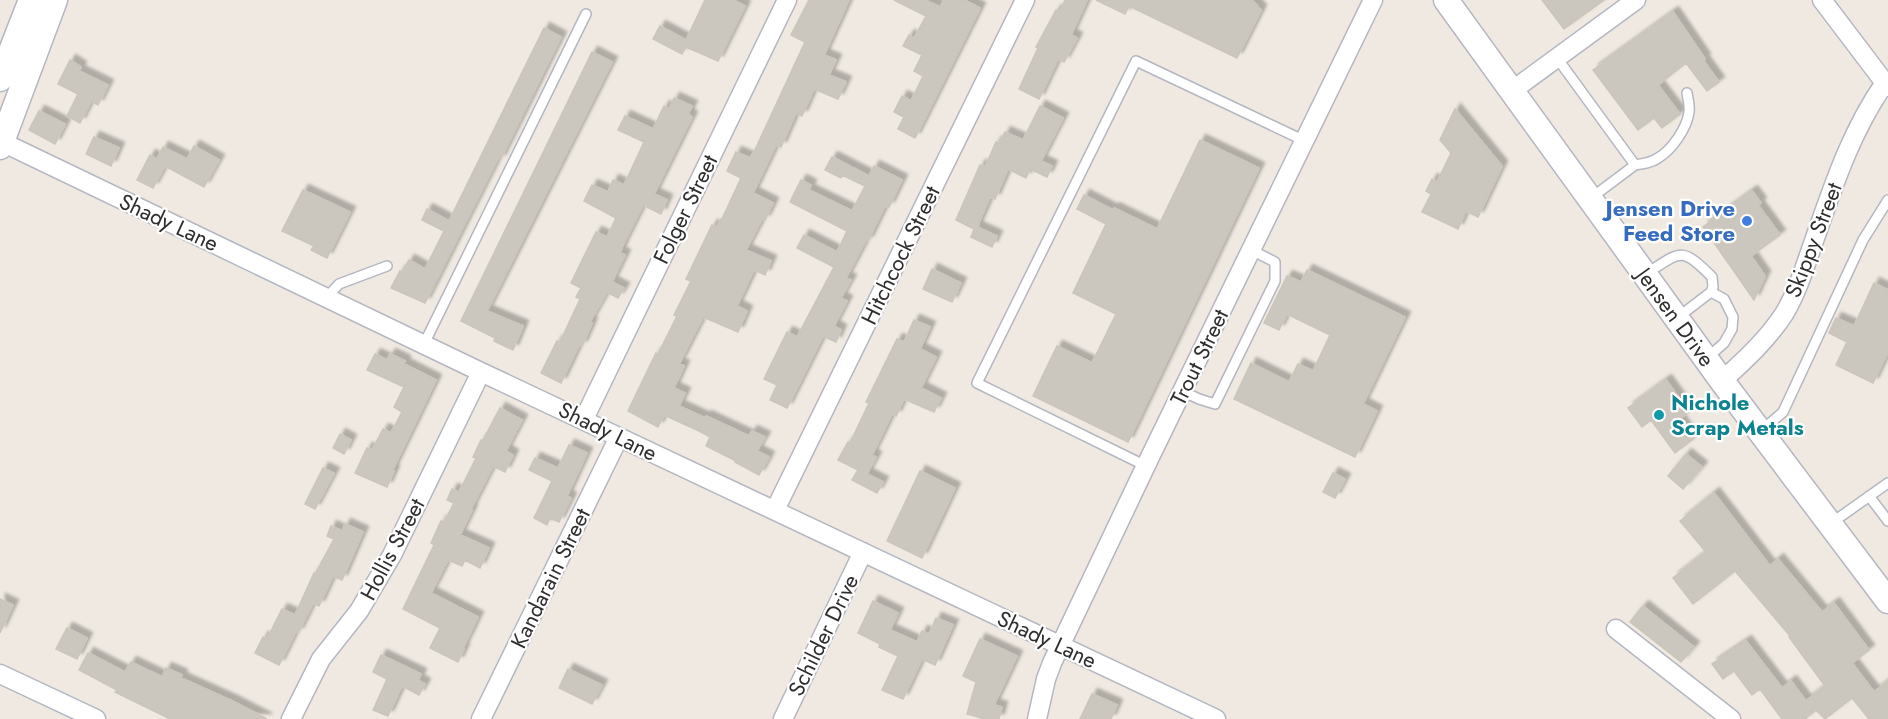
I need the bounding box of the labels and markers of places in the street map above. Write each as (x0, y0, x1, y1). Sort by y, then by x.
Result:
place label: Jensen Drive Feed Store (1601, 192, 1735, 249)
marker: Jensen Drive Feed Store (1740, 214, 1754, 228)
place label: Nichole Scrap Metals (1671, 386, 1804, 443)
marker: Nichole Scrap Metals (1652, 408, 1666, 422)

